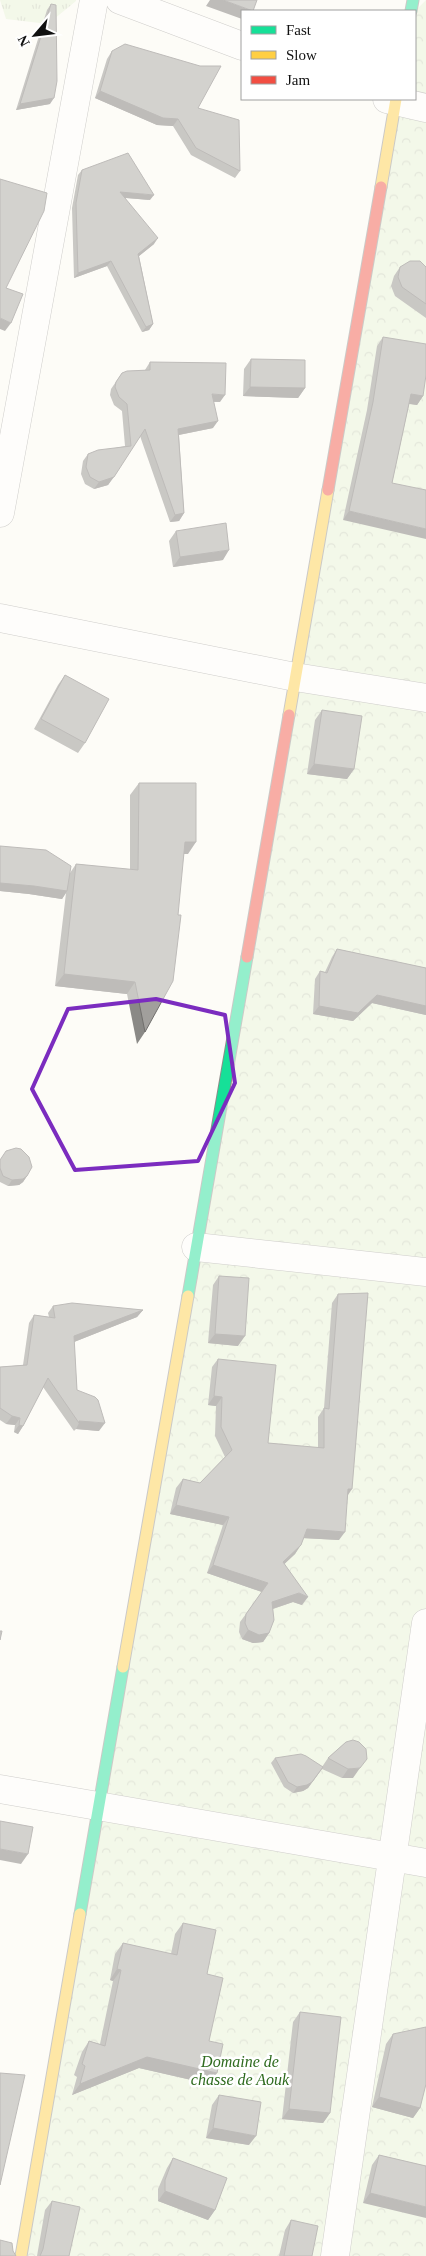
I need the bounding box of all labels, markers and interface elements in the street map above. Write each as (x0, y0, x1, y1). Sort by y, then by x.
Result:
north arrow (10, 10, 60, 60)
legend (241, 10, 416, 100)
text: Fast (286, 22, 312, 38)
text: N (15, 33, 33, 49)
text: Slow (286, 47, 317, 63)
text: Jam (286, 72, 310, 88)
park label: Domaine de chasse de Aouk (191, 2053, 290, 2088)

